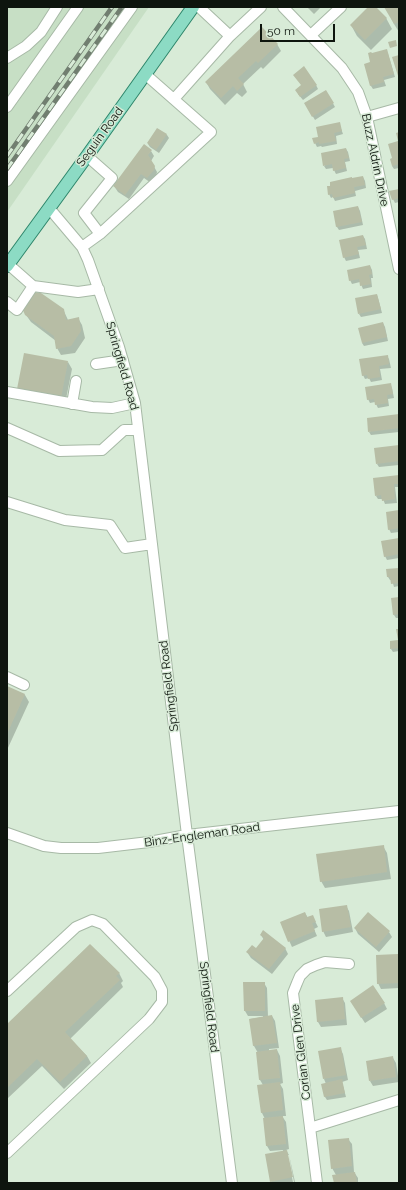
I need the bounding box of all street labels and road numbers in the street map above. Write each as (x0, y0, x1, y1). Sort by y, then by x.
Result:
street label: Seguin Road (74, 104, 126, 170)
street label: Buzz Aldrin Drive (358, 112, 392, 208)
street label: Springfield Road (102, 320, 142, 412)
street label: Springfield Road (156, 640, 182, 732)
street label: Binz-Engleman Road (143, 820, 261, 850)
street label: Springfield Road (196, 961, 222, 1053)
street label: Corian Glen Drive (288, 1003, 314, 1101)

